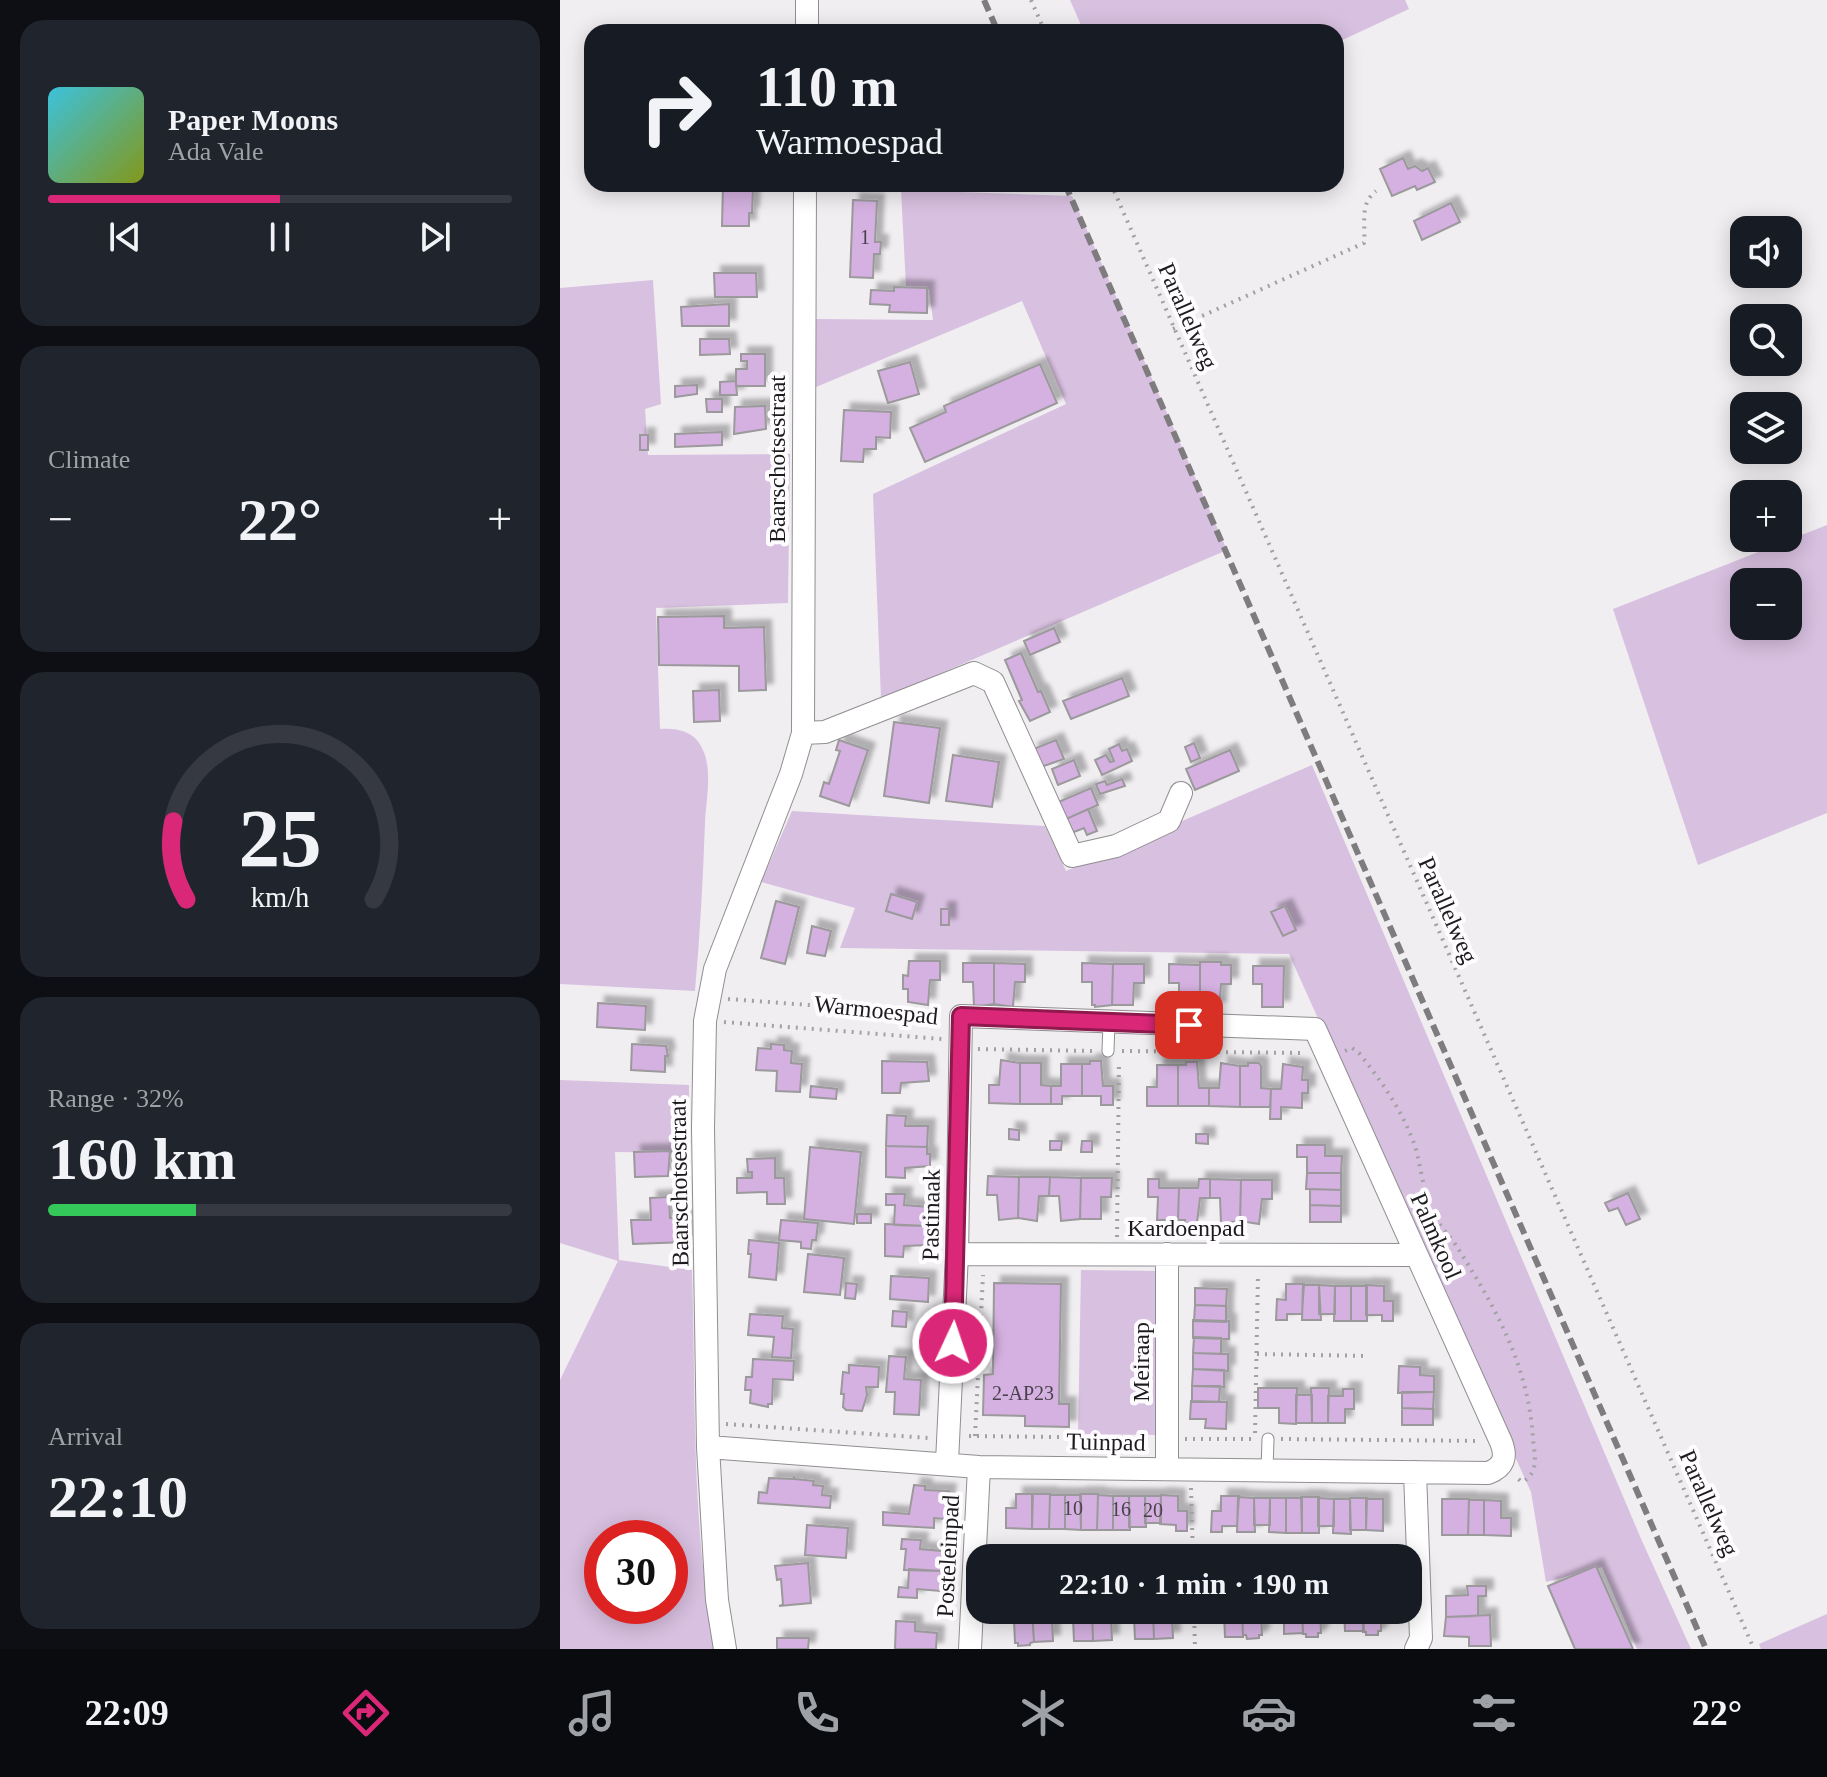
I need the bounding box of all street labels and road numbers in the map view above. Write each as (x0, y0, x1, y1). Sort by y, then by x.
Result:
street label: Parallelweg (1153, 259, 1223, 373)
street label: Baarschotsestraat (764, 375, 790, 543)
street label: Parallelweg (1413, 853, 1483, 967)
street label: Warmoespad (813, 991, 939, 1029)
street label: Baarschotsestraat (665, 1098, 693, 1267)
street label: Pastinaak (917, 1169, 945, 1261)
street label: Palmkool (1405, 1189, 1467, 1284)
street label: Kardoenpad (1127, 1215, 1245, 1241)
street label: Meiraap (1128, 1322, 1154, 1402)
street label: Tuinpad (1066, 1428, 1146, 1456)
street label: Parallelweg (1674, 1446, 1744, 1560)
street label: Posteleinpad (932, 1494, 964, 1618)

